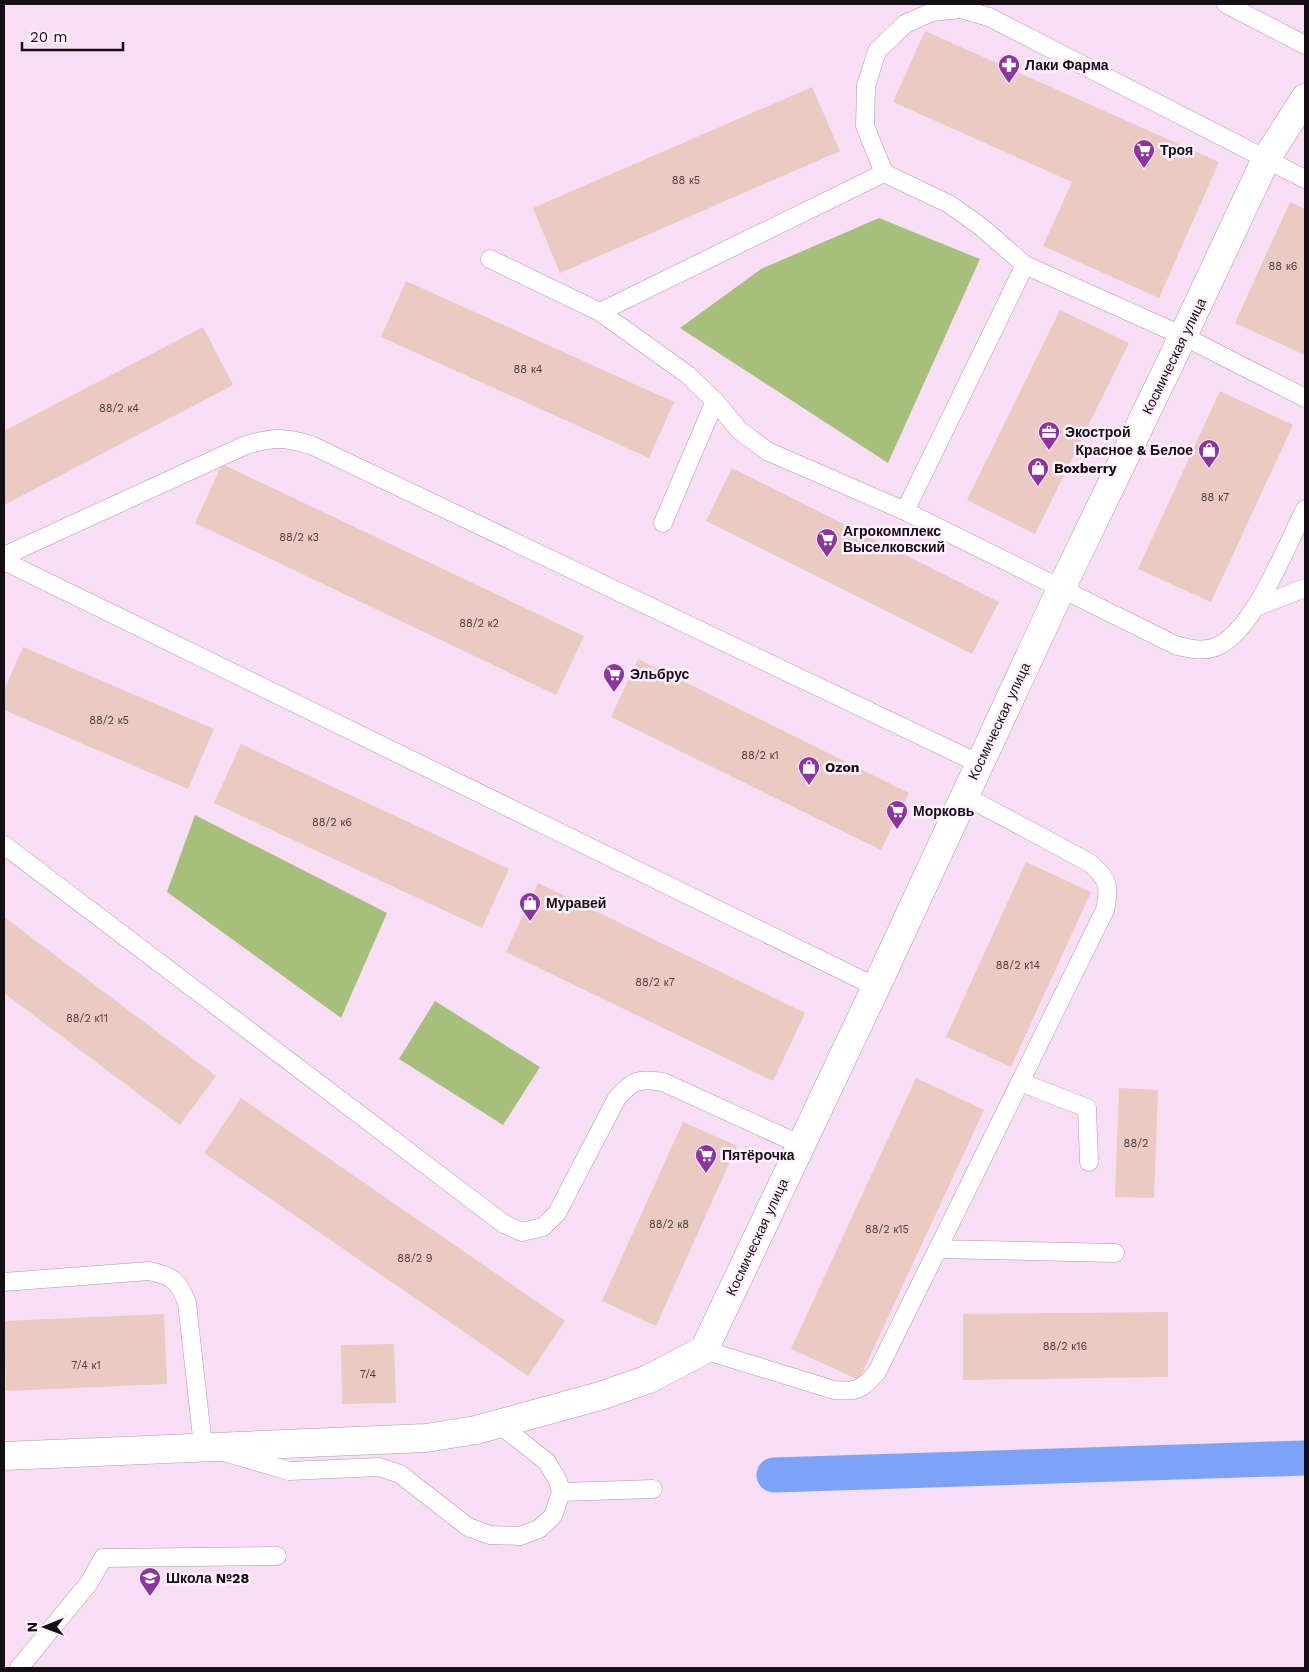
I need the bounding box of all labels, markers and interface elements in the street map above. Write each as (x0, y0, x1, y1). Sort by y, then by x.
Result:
scale bar (22, 20, 124, 52)
text: 20 m (30, 28, 68, 46)
pharmacy icon: Лаки Фарма (997, 53, 1021, 84)
place label: Лаки Фарма (1025, 57, 1109, 73)
supermarket icon: Троя (1132, 138, 1156, 169)
place label: Троя (1160, 142, 1193, 158)
house number: 88 к5 (672, 174, 700, 187)
house number: 88 к6 (1269, 260, 1298, 273)
street label: Космическая улица (1139, 295, 1209, 417)
house number: 88 к4 (514, 363, 543, 376)
house number: 88/2 к4 (99, 402, 139, 415)
office icon: Экострой (1037, 420, 1061, 451)
place label: Экострой (1065, 424, 1131, 440)
shop icon: Красное & Белое (1197, 438, 1221, 469)
place label: Красное & Белое (1076, 442, 1193, 458)
shop icon: Boxberry (1026, 456, 1050, 487)
place label: Boxberry (1054, 460, 1117, 476)
house number: 88 к7 (1201, 491, 1229, 504)
place label: Агрокомплекс Выселковский (843, 523, 945, 555)
supermarket icon: Агрокомплекс Выселковский (815, 527, 839, 558)
house number: 88/2 к3 (279, 531, 319, 544)
house number: 88/2 к2 (459, 617, 499, 630)
street label: Космическая улица (965, 660, 1033, 782)
supermarket icon: Эльбрус (602, 662, 626, 693)
place label: Эльбрус (630, 666, 690, 682)
house number: 88/2 к5 (89, 714, 129, 727)
house number: 88/2 к1 (741, 749, 779, 762)
shop icon: Ozon (797, 755, 821, 786)
place label: Ozon (825, 759, 860, 775)
supermarket icon: Морковь (885, 799, 909, 830)
place label: Морковь (913, 803, 975, 819)
house number: 88/2 к6 (312, 816, 352, 829)
shop icon: Муравей (518, 891, 542, 922)
place label: Муравей (546, 895, 606, 911)
house number: 88/2 к14 (996, 959, 1040, 972)
house number: 88/2 к7 (635, 976, 675, 989)
house number: 88/2 к11 (66, 1012, 108, 1025)
house number: 88/2 (1124, 1137, 1148, 1150)
supermarket icon: Пятёрочка (694, 1143, 718, 1174)
place label: Пятёрочка (722, 1147, 795, 1163)
street label: Космическая улица (723, 1176, 791, 1298)
house number: 88/2 к8 (649, 1218, 689, 1231)
house number: 88/2 к15 (865, 1223, 909, 1236)
house number: 88/2 9 (397, 1252, 433, 1265)
house number: 88/2 к16 (1043, 1340, 1087, 1353)
house number: 7/4 к1 (71, 1359, 101, 1372)
house number: 7/4 (360, 1368, 377, 1381)
school or university icon: Школа №28 (138, 1566, 162, 1597)
place label: Школа №28 (166, 1570, 249, 1586)
north arrow (20, 1602, 70, 1652)
text: N (24, 1622, 40, 1633)

